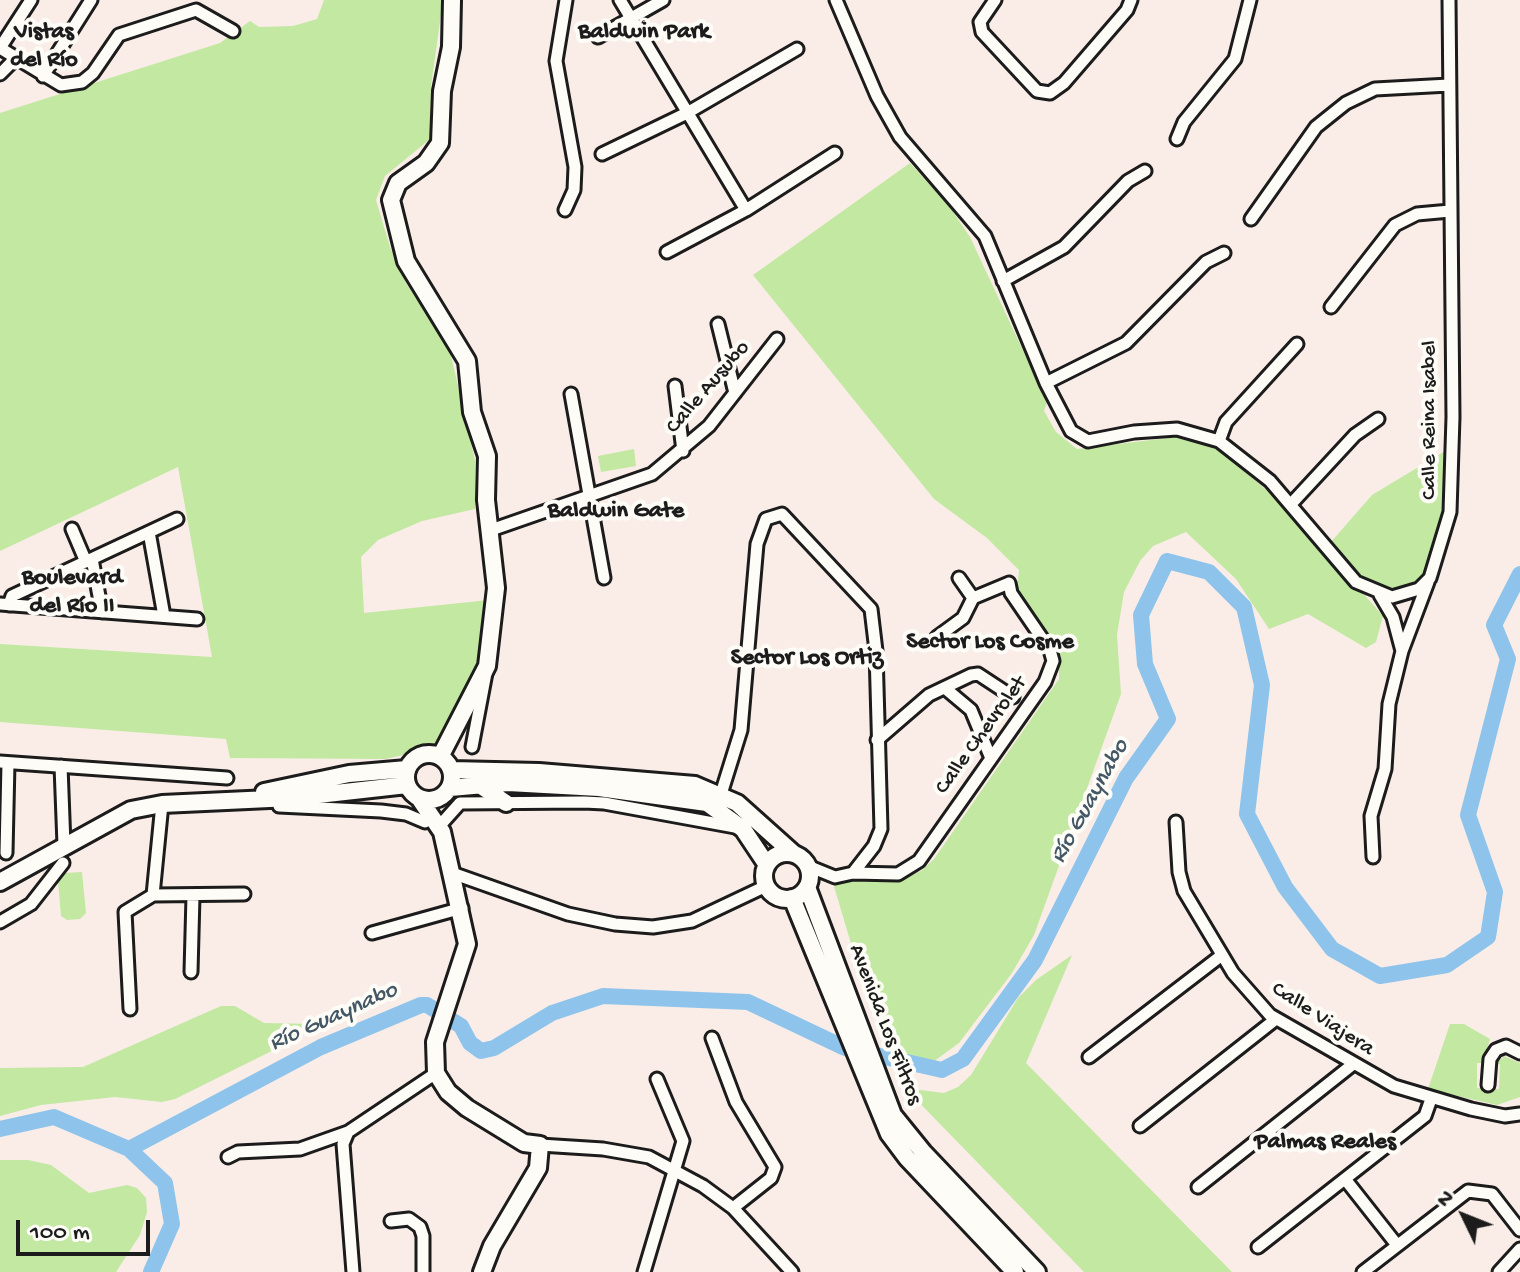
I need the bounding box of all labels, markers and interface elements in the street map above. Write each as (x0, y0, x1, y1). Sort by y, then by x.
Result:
district label: Vistas del Río (10, 19, 78, 75)
district label: Baldwin Park (578, 19, 710, 47)
street label: Calle Ausubo (661, 336, 757, 440)
street label: Calle Reina Isabel (1418, 340, 1444, 500)
district label: Baldwin Gate (548, 498, 684, 526)
district label: Boulevard del Río II (22, 565, 122, 621)
district label: Sector Los Cosme (906, 629, 1074, 657)
district label: Sector Los Ortiz (731, 645, 883, 673)
street label: Calle Chevrolet (930, 672, 1034, 800)
water label: Río Guaynabo (1045, 735, 1137, 869)
street label: Avenida Los Filtros (841, 941, 927, 1109)
water label: Río Guaynabo (265, 977, 403, 1059)
street label: Calle Viajera (1266, 977, 1378, 1063)
district label: Palmas Reales (1254, 1129, 1396, 1157)
north arrow (1424, 1176, 1504, 1256)
text: N (1432, 1186, 1461, 1214)
scale bar (20, 1204, 154, 1254)
text: 100 m (30, 1219, 90, 1248)

